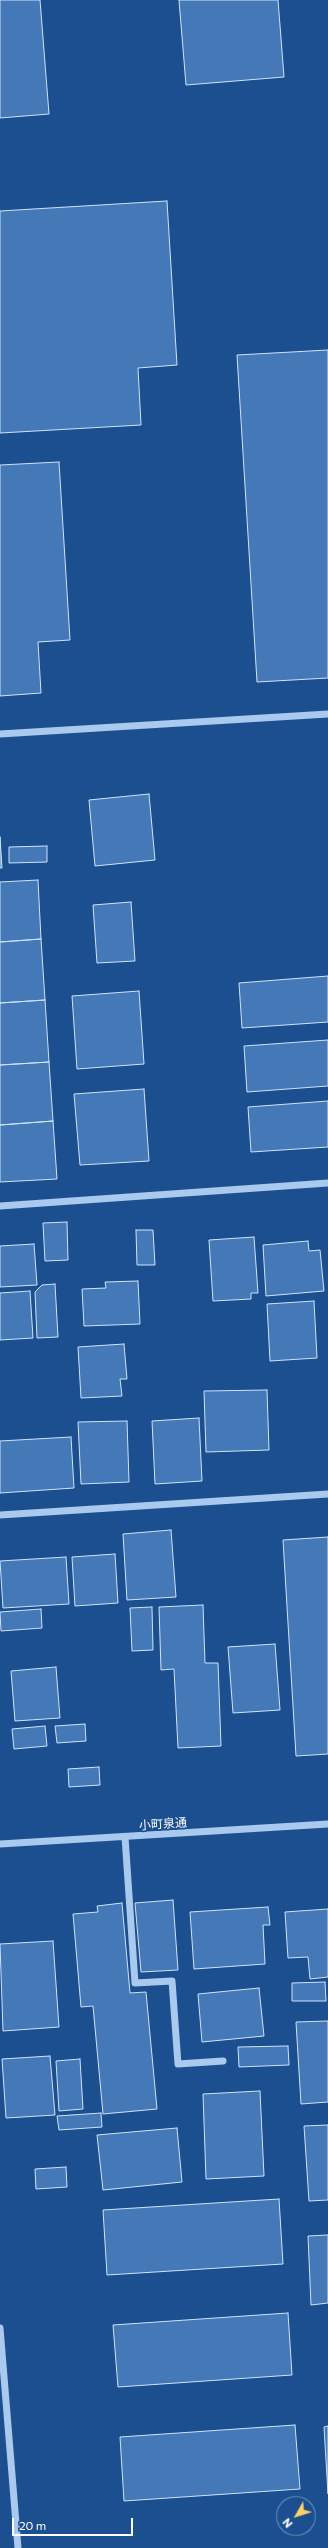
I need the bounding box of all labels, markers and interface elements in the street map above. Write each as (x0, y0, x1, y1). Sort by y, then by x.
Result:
street label: 小町泉通 (139, 1815, 187, 1833)
north arrow (276, 2496, 316, 2536)
scale bar (14, 2510, 135, 2536)
text: N (279, 2516, 295, 2531)
text: 20 m (19, 2518, 46, 2532)

